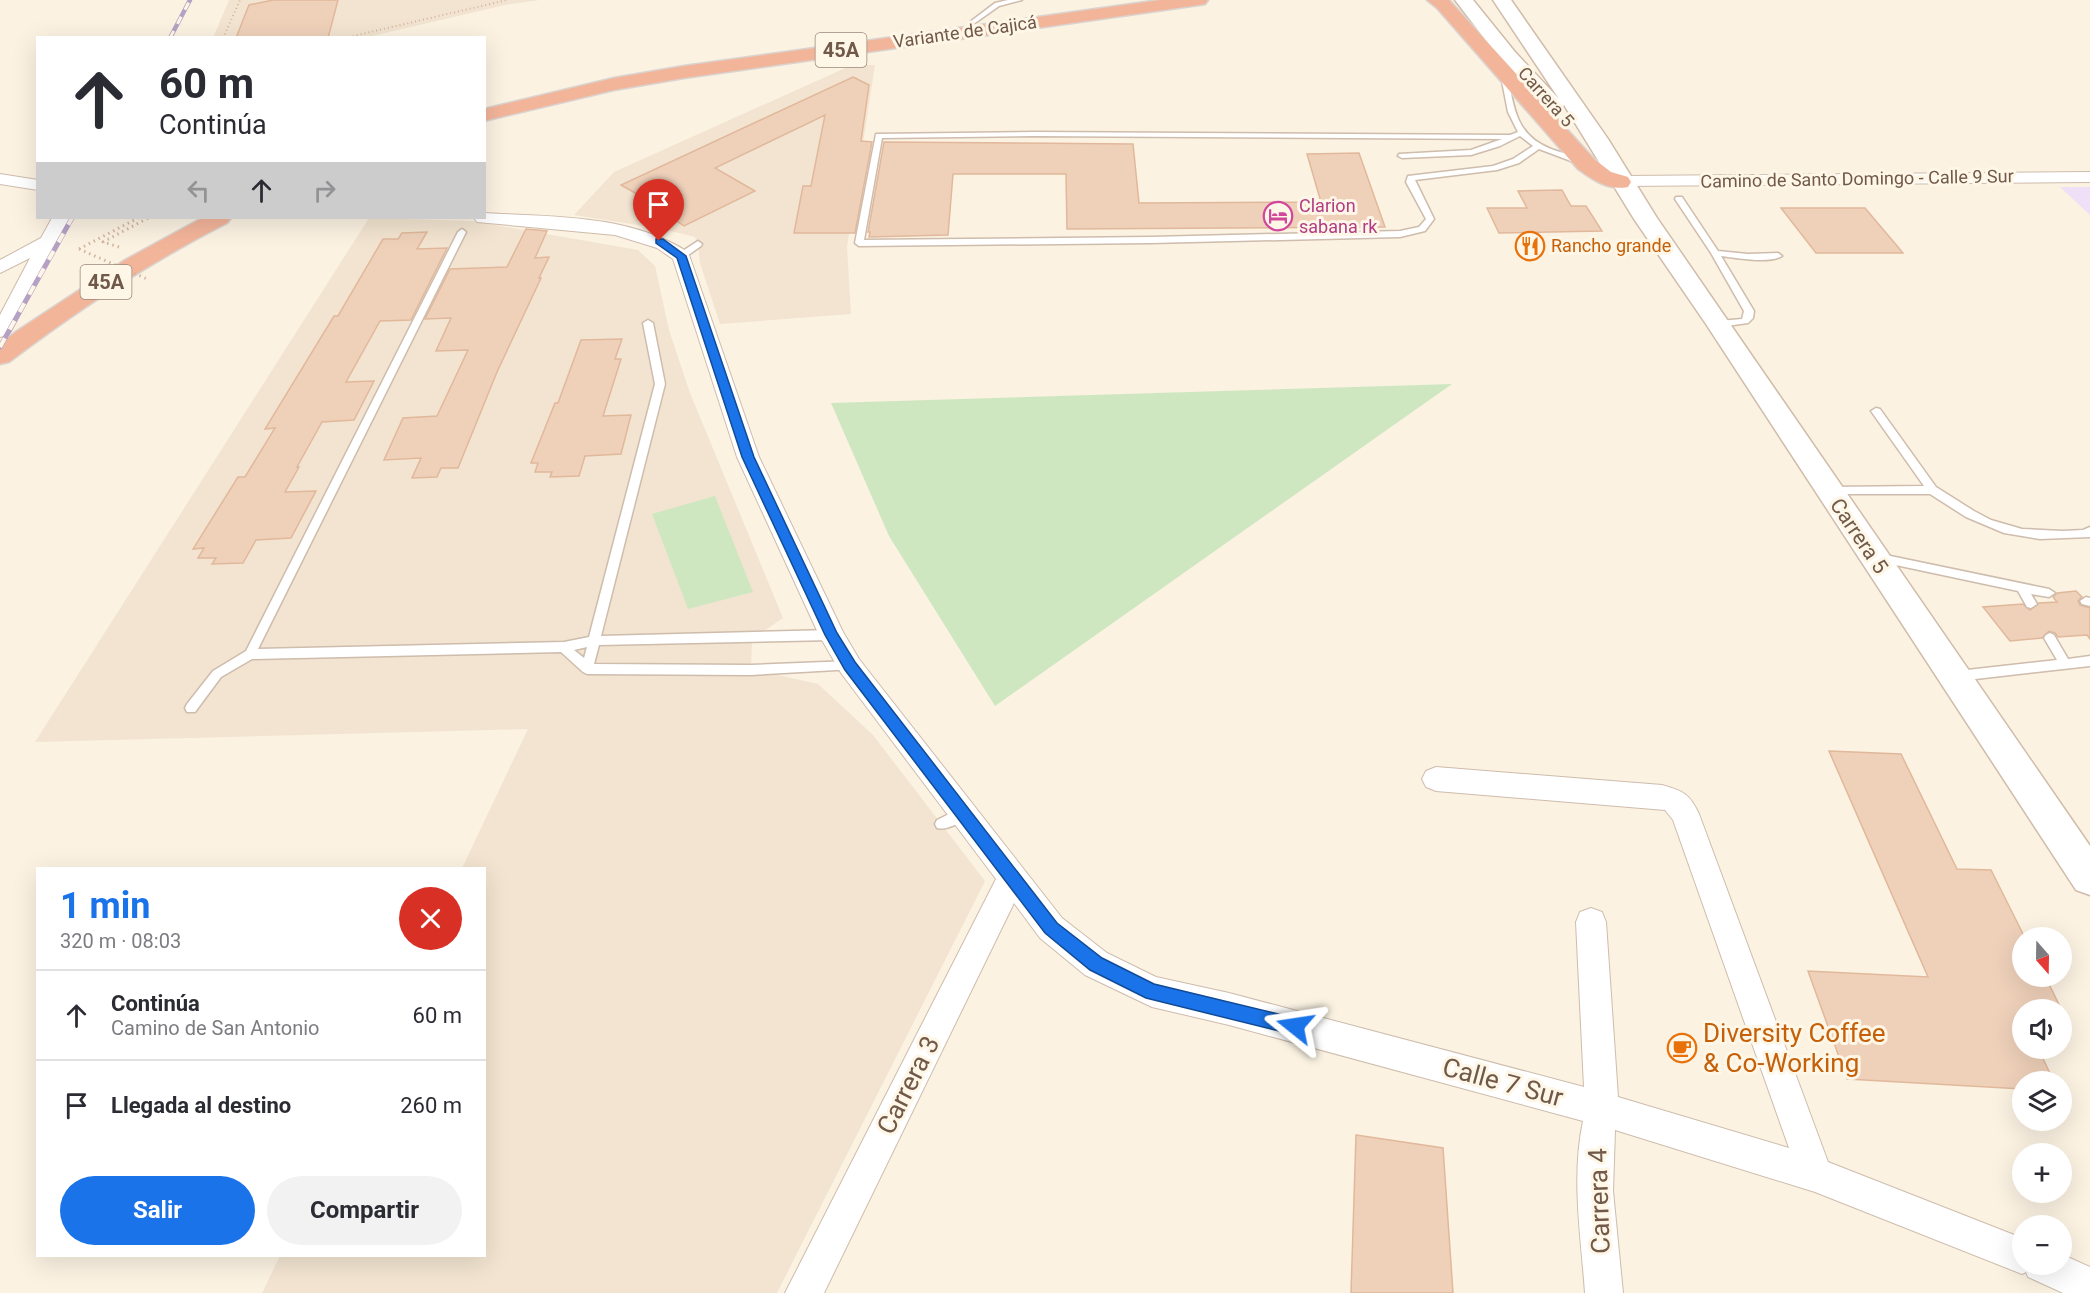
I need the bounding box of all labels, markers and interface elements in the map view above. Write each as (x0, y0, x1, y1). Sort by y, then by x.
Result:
street label: Variante de Cajicá (892, 11, 1038, 52)
road number: 45A (816, 33, 866, 67)
text: 60 m (159, 59, 254, 108)
icon: ahead (60, 60, 138, 138)
street label: Carrera 5 (1514, 62, 1579, 131)
text: Continúa (159, 109, 267, 141)
street label: Camino de Santo Domingo - Calle 9 Sur (1700, 165, 2014, 192)
icon: left (182, 174, 215, 207)
icon: ahead (245, 174, 278, 207)
icon: right (308, 174, 341, 207)
pin (633, 179, 684, 241)
icon: arrive (642, 188, 675, 221)
place label: Clarion sabana rk (1299, 195, 1378, 237)
hotel icon: Clarion sabana rk (1262, 200, 1294, 232)
restaurant icon: Rancho grande (1514, 230, 1546, 262)
place label: Rancho grande (1551, 235, 1671, 256)
road number: 45A (80, 265, 132, 299)
street label: Carrera 5 (1825, 494, 1893, 578)
text: 1 min (60, 885, 151, 927)
button: close (399, 887, 462, 950)
north arrow (2012, 927, 2072, 987)
map controls (2012, 927, 2072, 1275)
text: 320 m · 08:03 (60, 929, 181, 953)
text: Continúa (111, 991, 200, 1016)
position arrow (1263, 994, 1327, 1058)
icon: ahead (60, 999, 93, 1032)
button: sound (2012, 999, 2072, 1059)
text: 60 m (413, 1003, 462, 1028)
text: Camino de San Antonio (111, 1016, 319, 1040)
place label: Diversity Coffee & Co-Working (1703, 1018, 1886, 1078)
street label: Carrera 3 (871, 1031, 945, 1139)
cafe icon: Diversity Coffee & Co-Working (1666, 1032, 1698, 1064)
street label: Calle 7 Sur (1439, 1052, 1567, 1113)
button: layers (2012, 1071, 2072, 1131)
icon: arrive (60, 1089, 93, 1122)
text: Llegada al destino (111, 1093, 291, 1118)
text: 260 m (400, 1093, 462, 1118)
button: + (2012, 1143, 2072, 1203)
street label: Carrera 4 (1582, 1147, 1616, 1254)
button: Salir (60, 1176, 255, 1245)
button: Compartir (267, 1176, 462, 1245)
button: − (2012, 1215, 2072, 1275)

